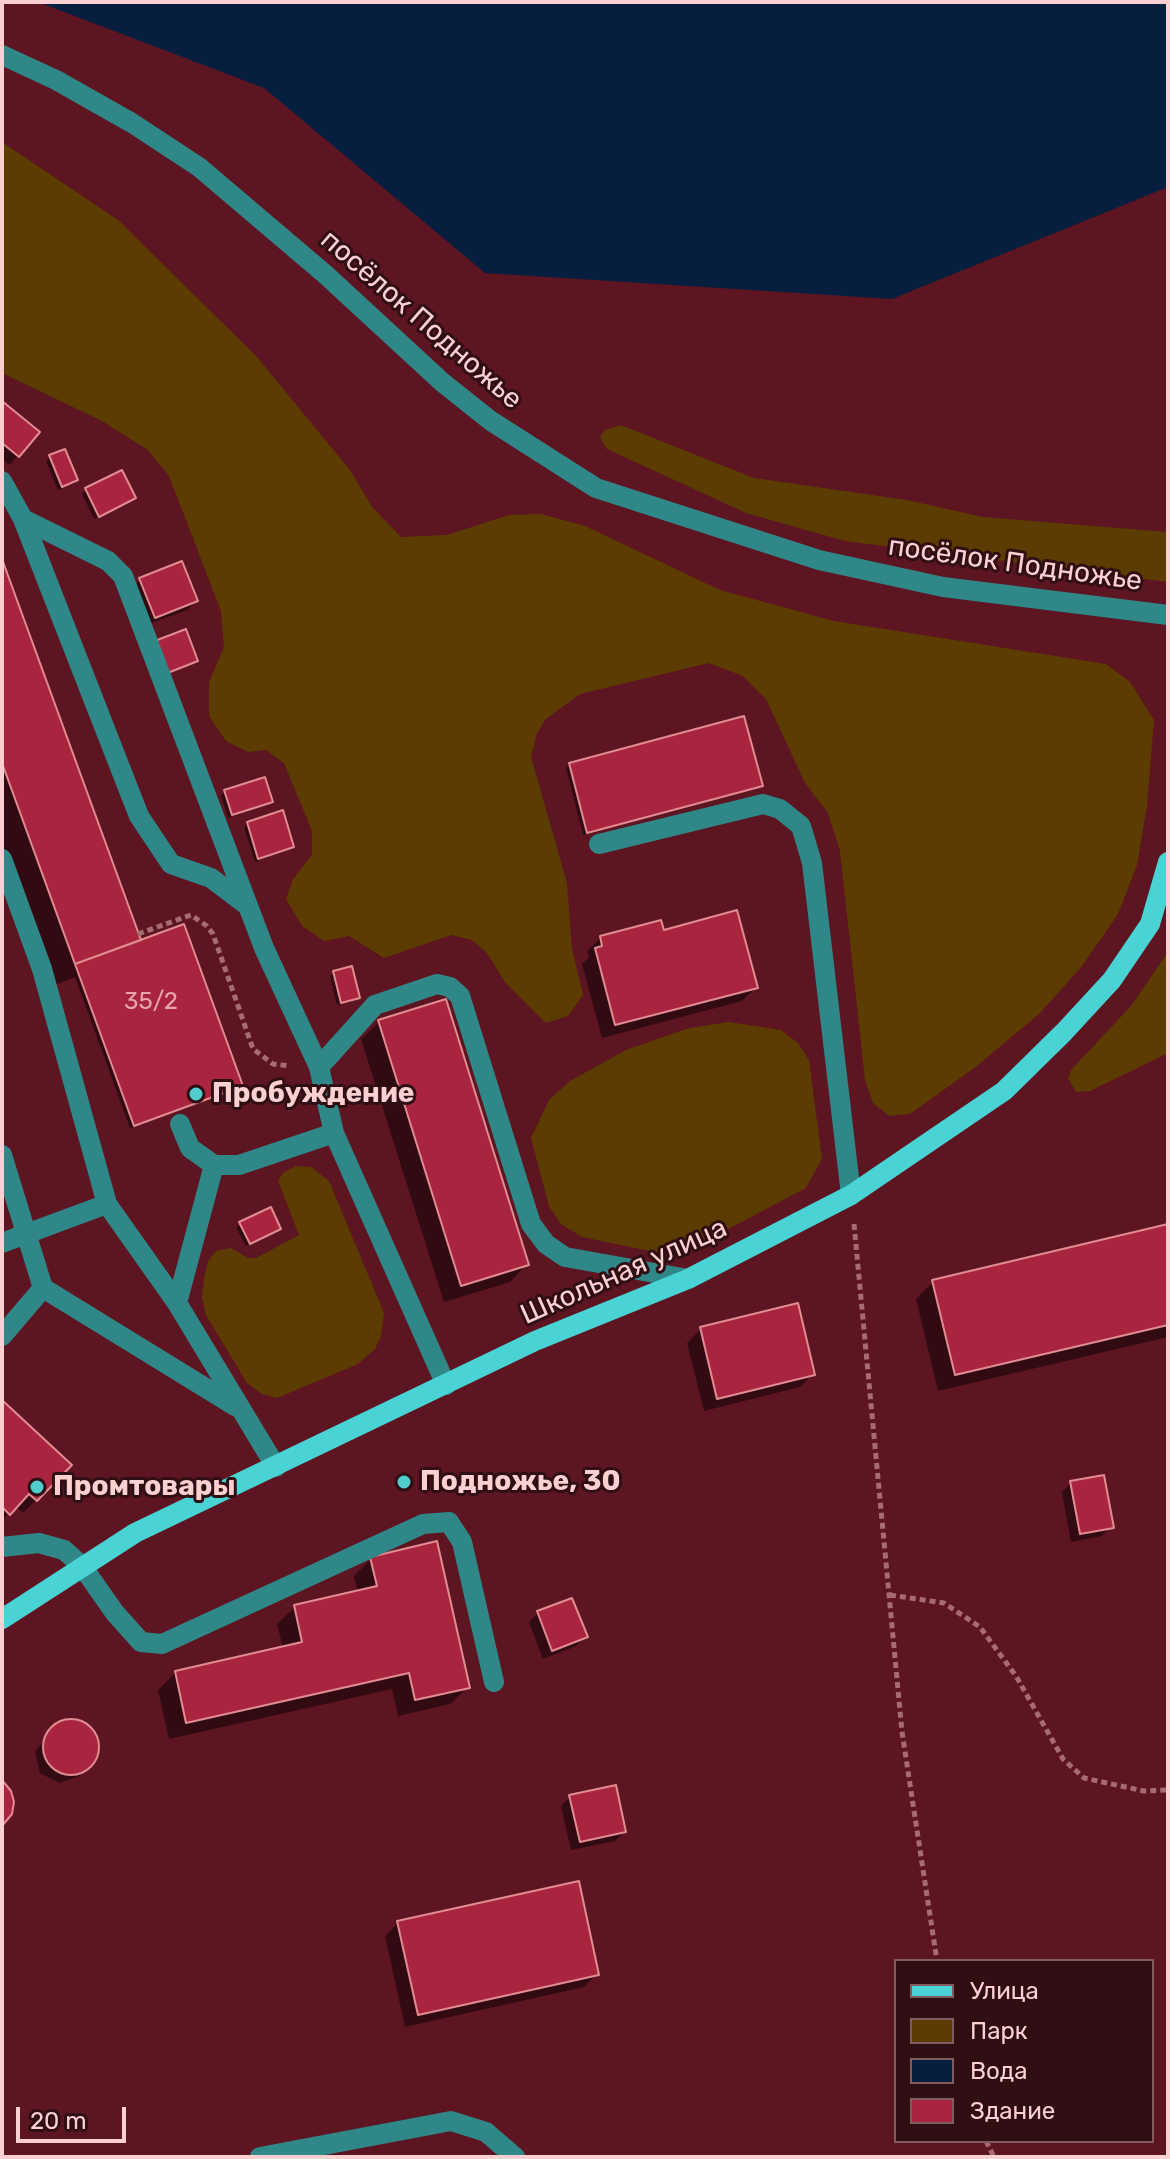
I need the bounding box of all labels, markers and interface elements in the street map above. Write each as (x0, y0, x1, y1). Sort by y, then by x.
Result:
street label: посёлок Подножье (313, 223, 529, 417)
street label: посёлок Подножье (886, 530, 1144, 598)
house number: 35/2 (124, 988, 178, 1016)
place label: Пробуждение (212, 1077, 414, 1111)
marker: Пробуждение (187, 1085, 205, 1103)
street label: Школьная улица (516, 1211, 732, 1333)
place label: Подножье, 30 (420, 1465, 620, 1499)
place label: Промтовары (53, 1470, 236, 1504)
marker: Подножье, 30 (395, 1473, 413, 1491)
marker: Промтовары (28, 1478, 46, 1496)
legend (894, 1959, 1154, 2143)
text: Улица (970, 1977, 1039, 2005)
text: Парк (970, 2017, 1028, 2045)
text: Вода (970, 2057, 1027, 2085)
scale bar (20, 2091, 130, 2141)
text: Здание (970, 2097, 1055, 2125)
text: 20 m (30, 2107, 87, 2135)

